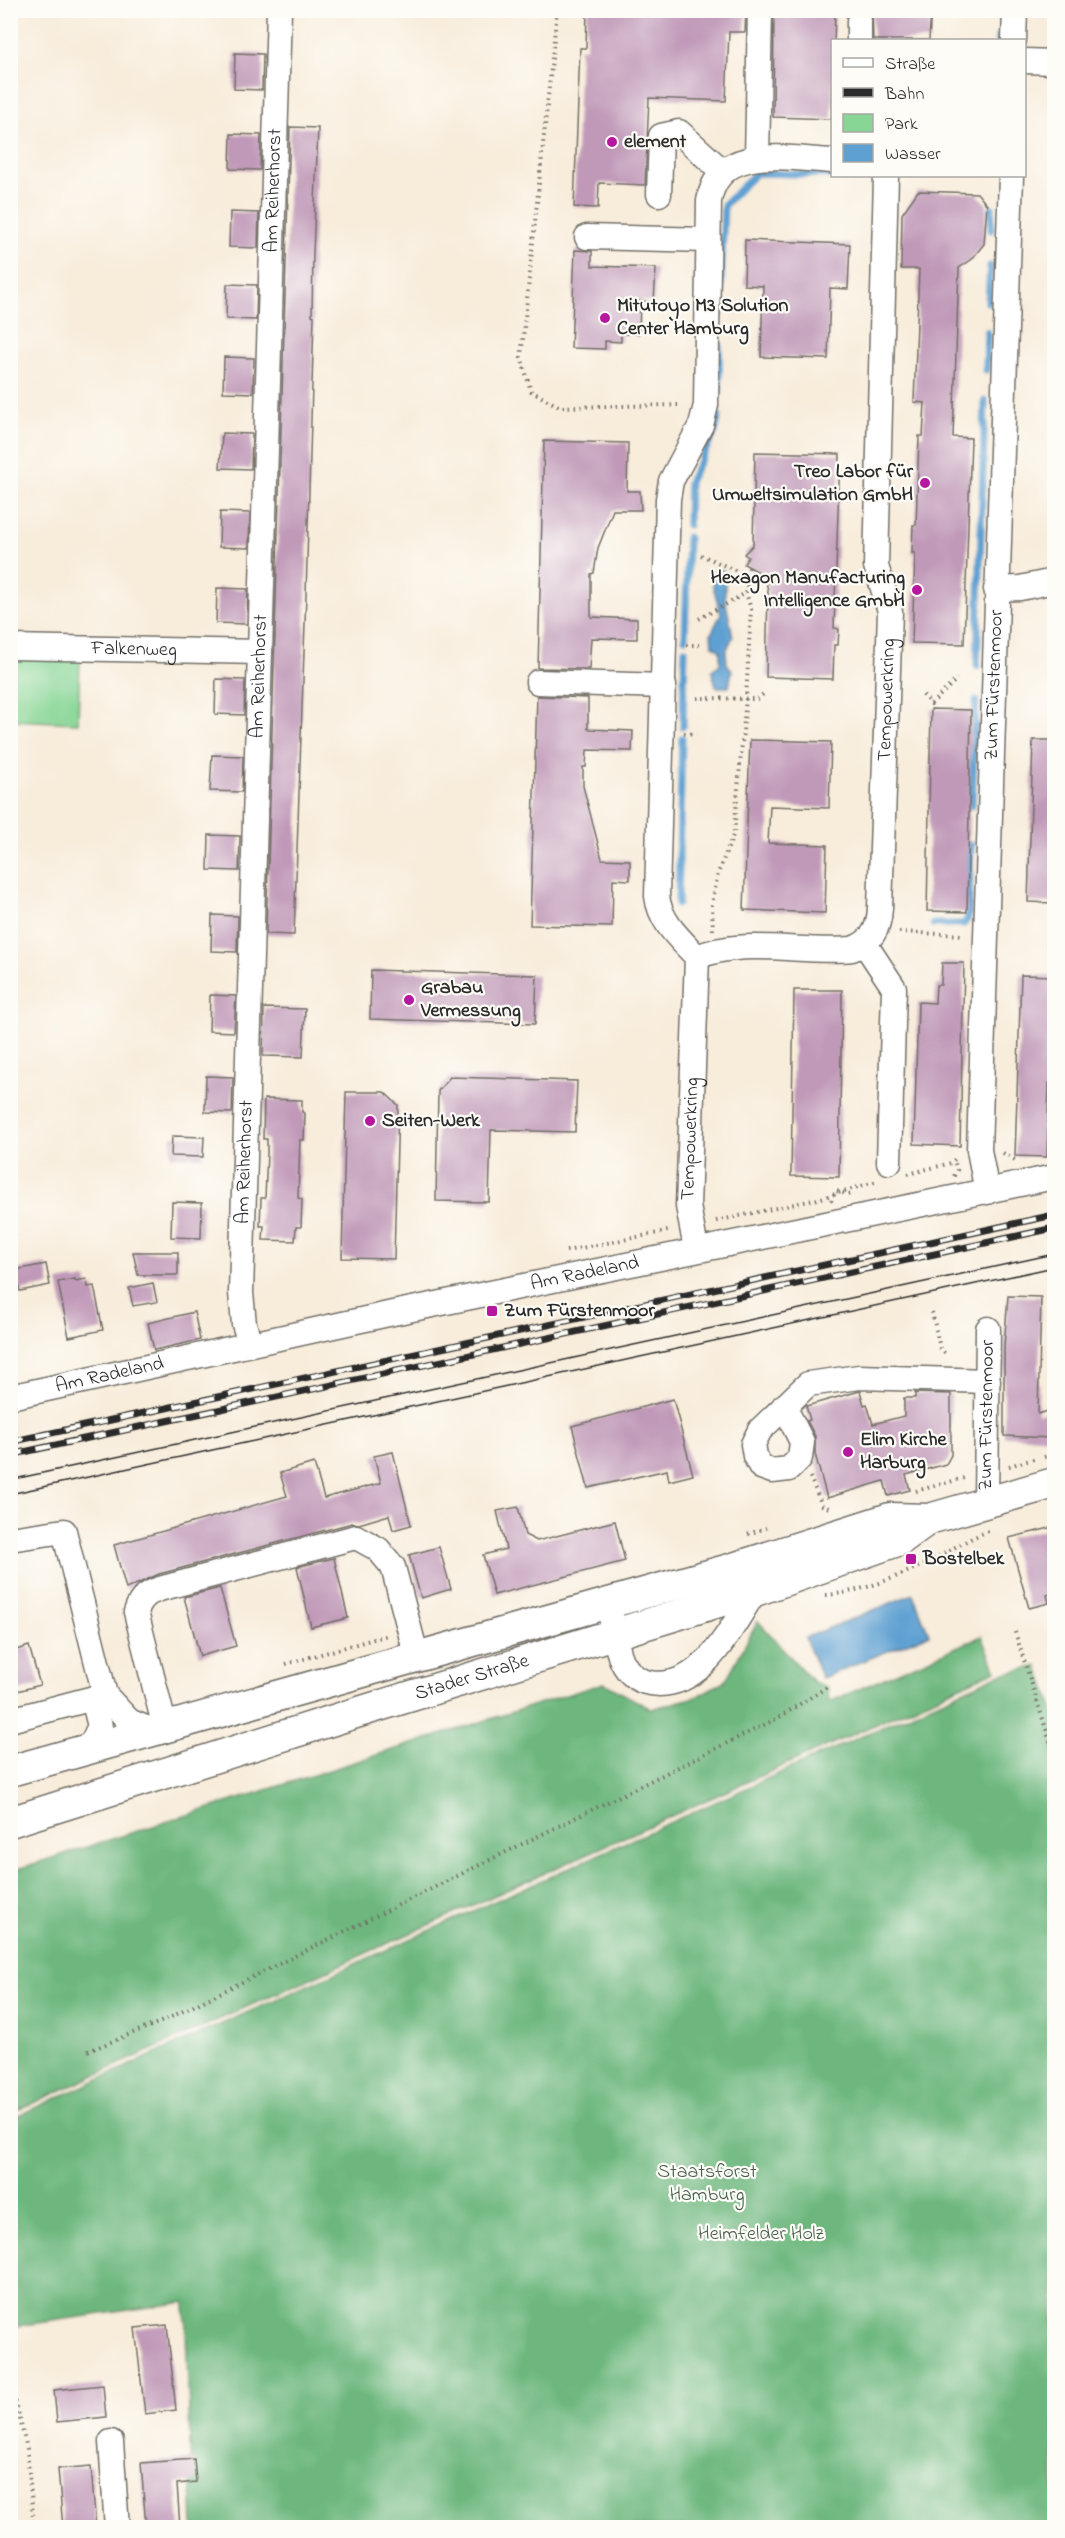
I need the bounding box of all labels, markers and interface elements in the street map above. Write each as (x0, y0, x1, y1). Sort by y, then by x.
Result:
legend (831, 39, 1026, 177)
text: Straße (885, 52, 936, 78)
text: Bahn (884, 82, 924, 108)
text: Park (885, 112, 918, 138)
street label: Am Reiherhorst (257, 128, 290, 253)
place label: element (624, 128, 687, 157)
marker: element (605, 135, 619, 149)
text: Wasser (885, 142, 941, 168)
place label: Mitutoyo M3 Solution Center Hamburg (617, 292, 789, 345)
marker: Mitutoyo M3 Solution Center Hamburg (598, 311, 612, 325)
place label: Treo Labor für Umweltsimulation GmbH (712, 458, 914, 510)
marker: Treo Labor für Umweltsimulation GmbH (918, 476, 932, 490)
place label: Hexagon Manufacturing Intelligence GmbH (711, 564, 905, 617)
marker: Hexagon Manufacturing Intelligence GmbH (910, 583, 924, 597)
street label: Zum Fürstenmoor (977, 608, 1011, 761)
street label: Am Reiherhorst (243, 614, 276, 739)
street label: Falkenweg (90, 634, 177, 666)
street label: Tempowerkring (870, 638, 905, 762)
place label: Grabau Vermessung (420, 974, 521, 1027)
marker: Grabau Vermessung (402, 993, 416, 1007)
street label: Tempowerkring (674, 1077, 708, 1201)
street label: Am Reiherhorst (229, 1099, 261, 1225)
place label: Seiten-Werk (382, 1107, 481, 1136)
marker: Seiten-Werk (363, 1114, 377, 1128)
street label: Am Radeland (528, 1248, 642, 1299)
place label: Zum Fürstenmoor (504, 1297, 655, 1326)
marker: Zum Fürstenmoor (485, 1304, 499, 1318)
street label: Zum Fürstenmoor (972, 1339, 1002, 1491)
street label: Am Radeland (53, 1349, 167, 1401)
place label: Elim Kirche Harburg (860, 1426, 947, 1479)
marker: Elim Kirche Harburg (841, 1445, 855, 1459)
place label: Bostelbek (922, 1545, 1006, 1574)
marker: Bostelbek (904, 1552, 918, 1566)
street label: Stader Straße (411, 1646, 533, 1709)
park label: Staatsforst Hamburg (657, 2158, 757, 2211)
park label: Heimfelder Holz (698, 2220, 825, 2249)

